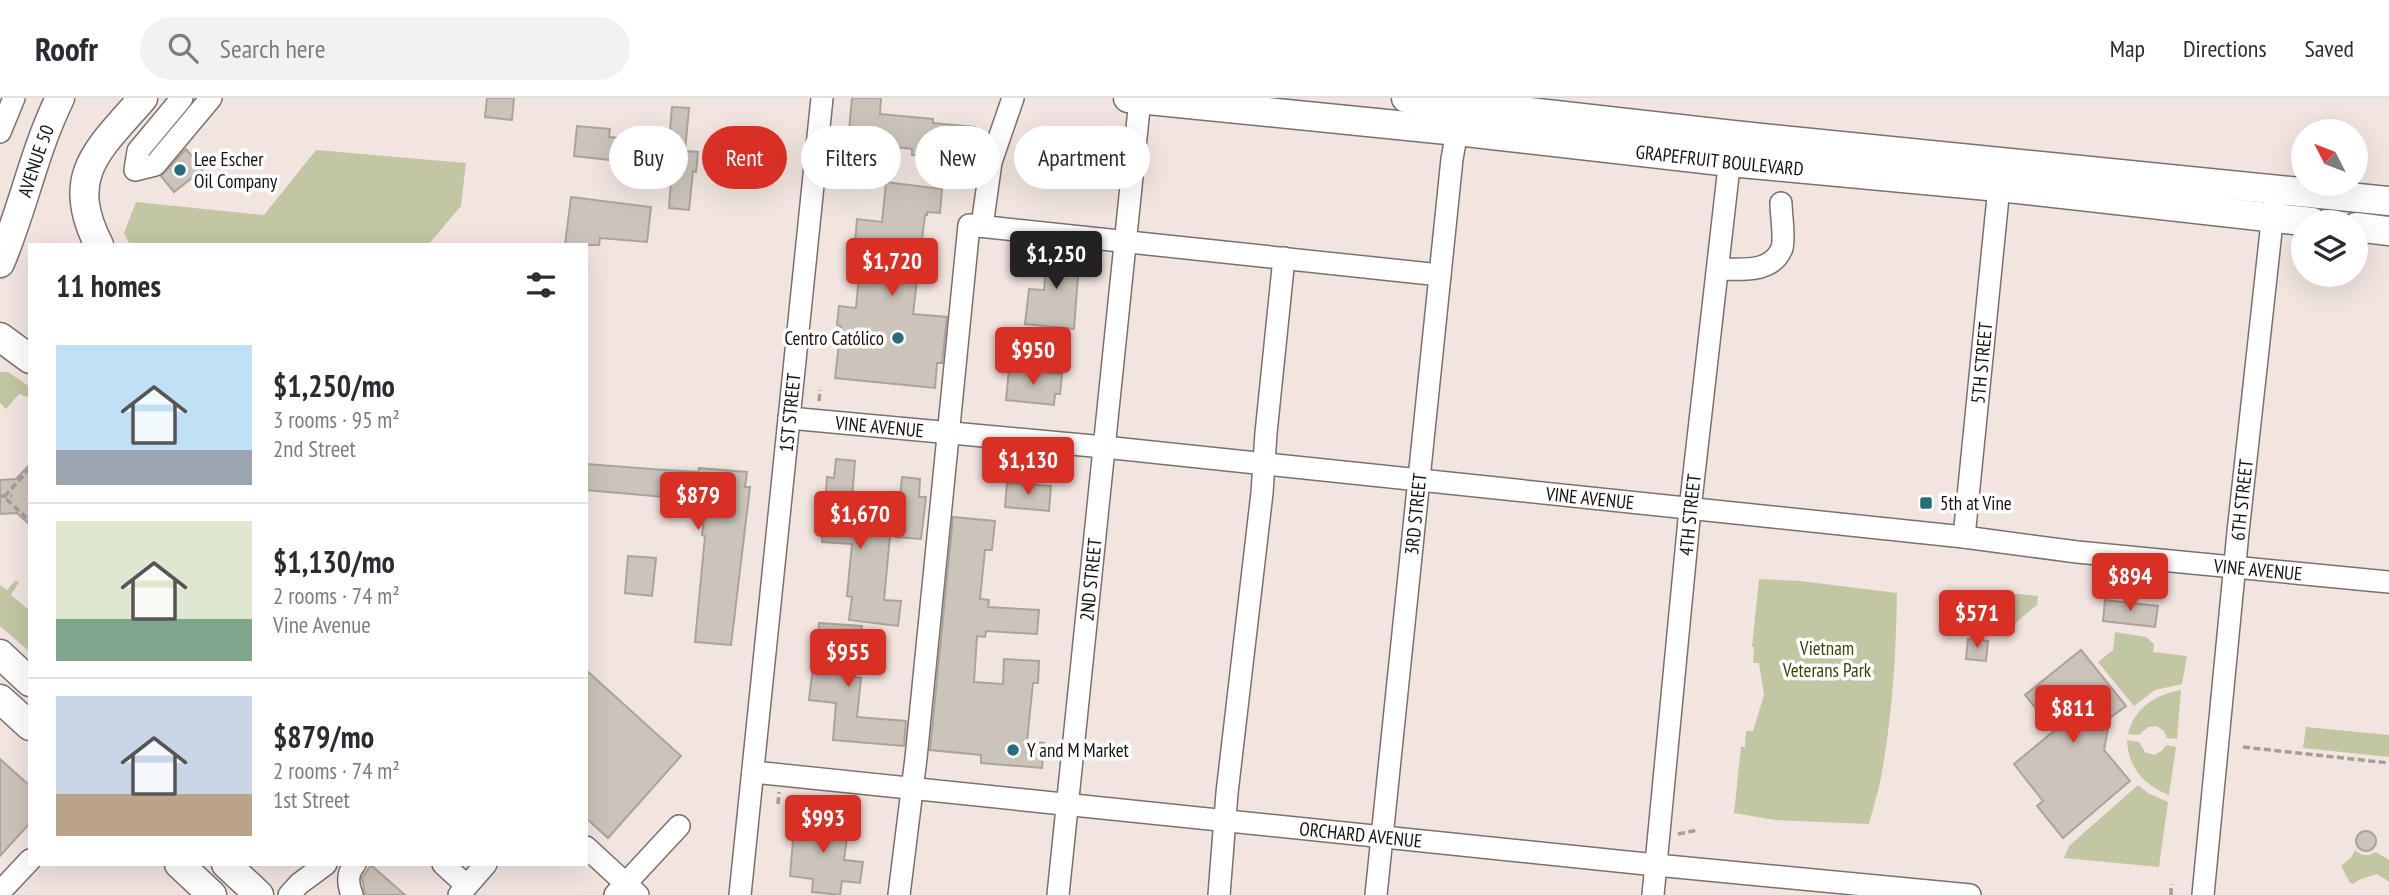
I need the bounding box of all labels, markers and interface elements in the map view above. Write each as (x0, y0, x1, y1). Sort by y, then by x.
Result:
search box (140, 17, 630, 80)
text: Roofr (35, 27, 98, 70)
icon: search (164, 29, 202, 67)
text: Search here (220, 32, 325, 65)
text: Map (2110, 33, 2145, 64)
text: Directions (2183, 33, 2267, 64)
text: Saved (2305, 33, 2354, 64)
north arrow (2291, 119, 2368, 196)
map controls (2291, 119, 2368, 287)
street label: AVENUE 50 (12, 121, 59, 200)
chip: Buy (609, 126, 688, 189)
chip: Rent (702, 126, 787, 189)
chip: Filters (801, 126, 901, 189)
chip: New (915, 126, 1000, 189)
chip: Apartment (1014, 126, 1150, 189)
street label: GRAPEFRUIT BOULEVARD (1635, 139, 1805, 181)
place label: Lee Escher Oil Company (194, 147, 278, 193)
marker: Lee Escher Oil Company (172, 162, 188, 178)
button: layers (2291, 210, 2368, 287)
pin: $1,250 (999, 232, 1113, 291)
pin: $1,720 (835, 238, 949, 298)
text: $1,250 (1026, 239, 1086, 268)
text: $1,720 (862, 246, 922, 275)
text: 11 homes (56, 266, 161, 305)
icon: filters (522, 266, 560, 304)
street label: 5TH STREET (1965, 320, 1997, 405)
place label: Centro Católico (784, 326, 884, 350)
pin: $950 (992, 328, 1074, 387)
marker: Centro Católico (890, 330, 906, 346)
text: $950 (1011, 335, 1055, 364)
text: $1,250/mo (273, 366, 395, 405)
street label: 1ST STREET (774, 371, 806, 453)
icon: home (112, 373, 196, 457)
text: 3 rooms · 95 m² (273, 405, 400, 434)
street label: VINE AVENUE (833, 410, 925, 442)
text: 2nd Street (273, 434, 356, 463)
pin: $1,130 (971, 438, 1085, 497)
text: $1,130 (998, 445, 1058, 474)
street label: 6TH STREET (2225, 457, 2258, 542)
street label: 3RD STREET (1399, 471, 1432, 556)
pin: $879 (657, 472, 739, 532)
street label: 4TH STREET (1674, 472, 1706, 557)
text: $879 (676, 480, 720, 509)
street label: VINE AVENUE (1544, 481, 1635, 514)
pin: $1,670 (803, 491, 917, 551)
place label: 5th at Vine (1940, 491, 2012, 515)
marker: 5th at Vine (1918, 495, 1934, 511)
text: $1,670 (830, 499, 890, 528)
street label: 2ND STREET (1074, 536, 1107, 622)
text: $1,130/mo (273, 542, 395, 581)
icon: home (112, 549, 196, 633)
street label: VINE AVENUE (2212, 553, 2303, 586)
pin: $894 (2089, 554, 2171, 613)
text: $894 (2108, 561, 2152, 590)
text: 2 rooms · 74 m² (273, 581, 400, 610)
pin: $571 (1936, 590, 2018, 650)
text: $571 (1955, 598, 1999, 627)
text: Vine Avenue (273, 610, 371, 639)
pin: $955 (807, 630, 889, 689)
park label: Vietnam Veterans Park (1782, 636, 1872, 682)
text: $955 (826, 637, 870, 666)
pin: $811 (2032, 686, 2114, 745)
text: $811 (2051, 693, 2095, 722)
text: $879/mo (273, 717, 374, 756)
icon: home (112, 724, 196, 808)
place label: Y and M Market (1027, 738, 1130, 762)
marker: Y and M Market (1005, 742, 1021, 758)
text: 2 rooms · 74 m² (273, 756, 400, 785)
text: 1st Street (273, 785, 350, 814)
pin: $993 (782, 796, 864, 855)
text: $993 (801, 803, 845, 832)
street label: ORCHARD AVENUE (1298, 816, 1423, 853)

